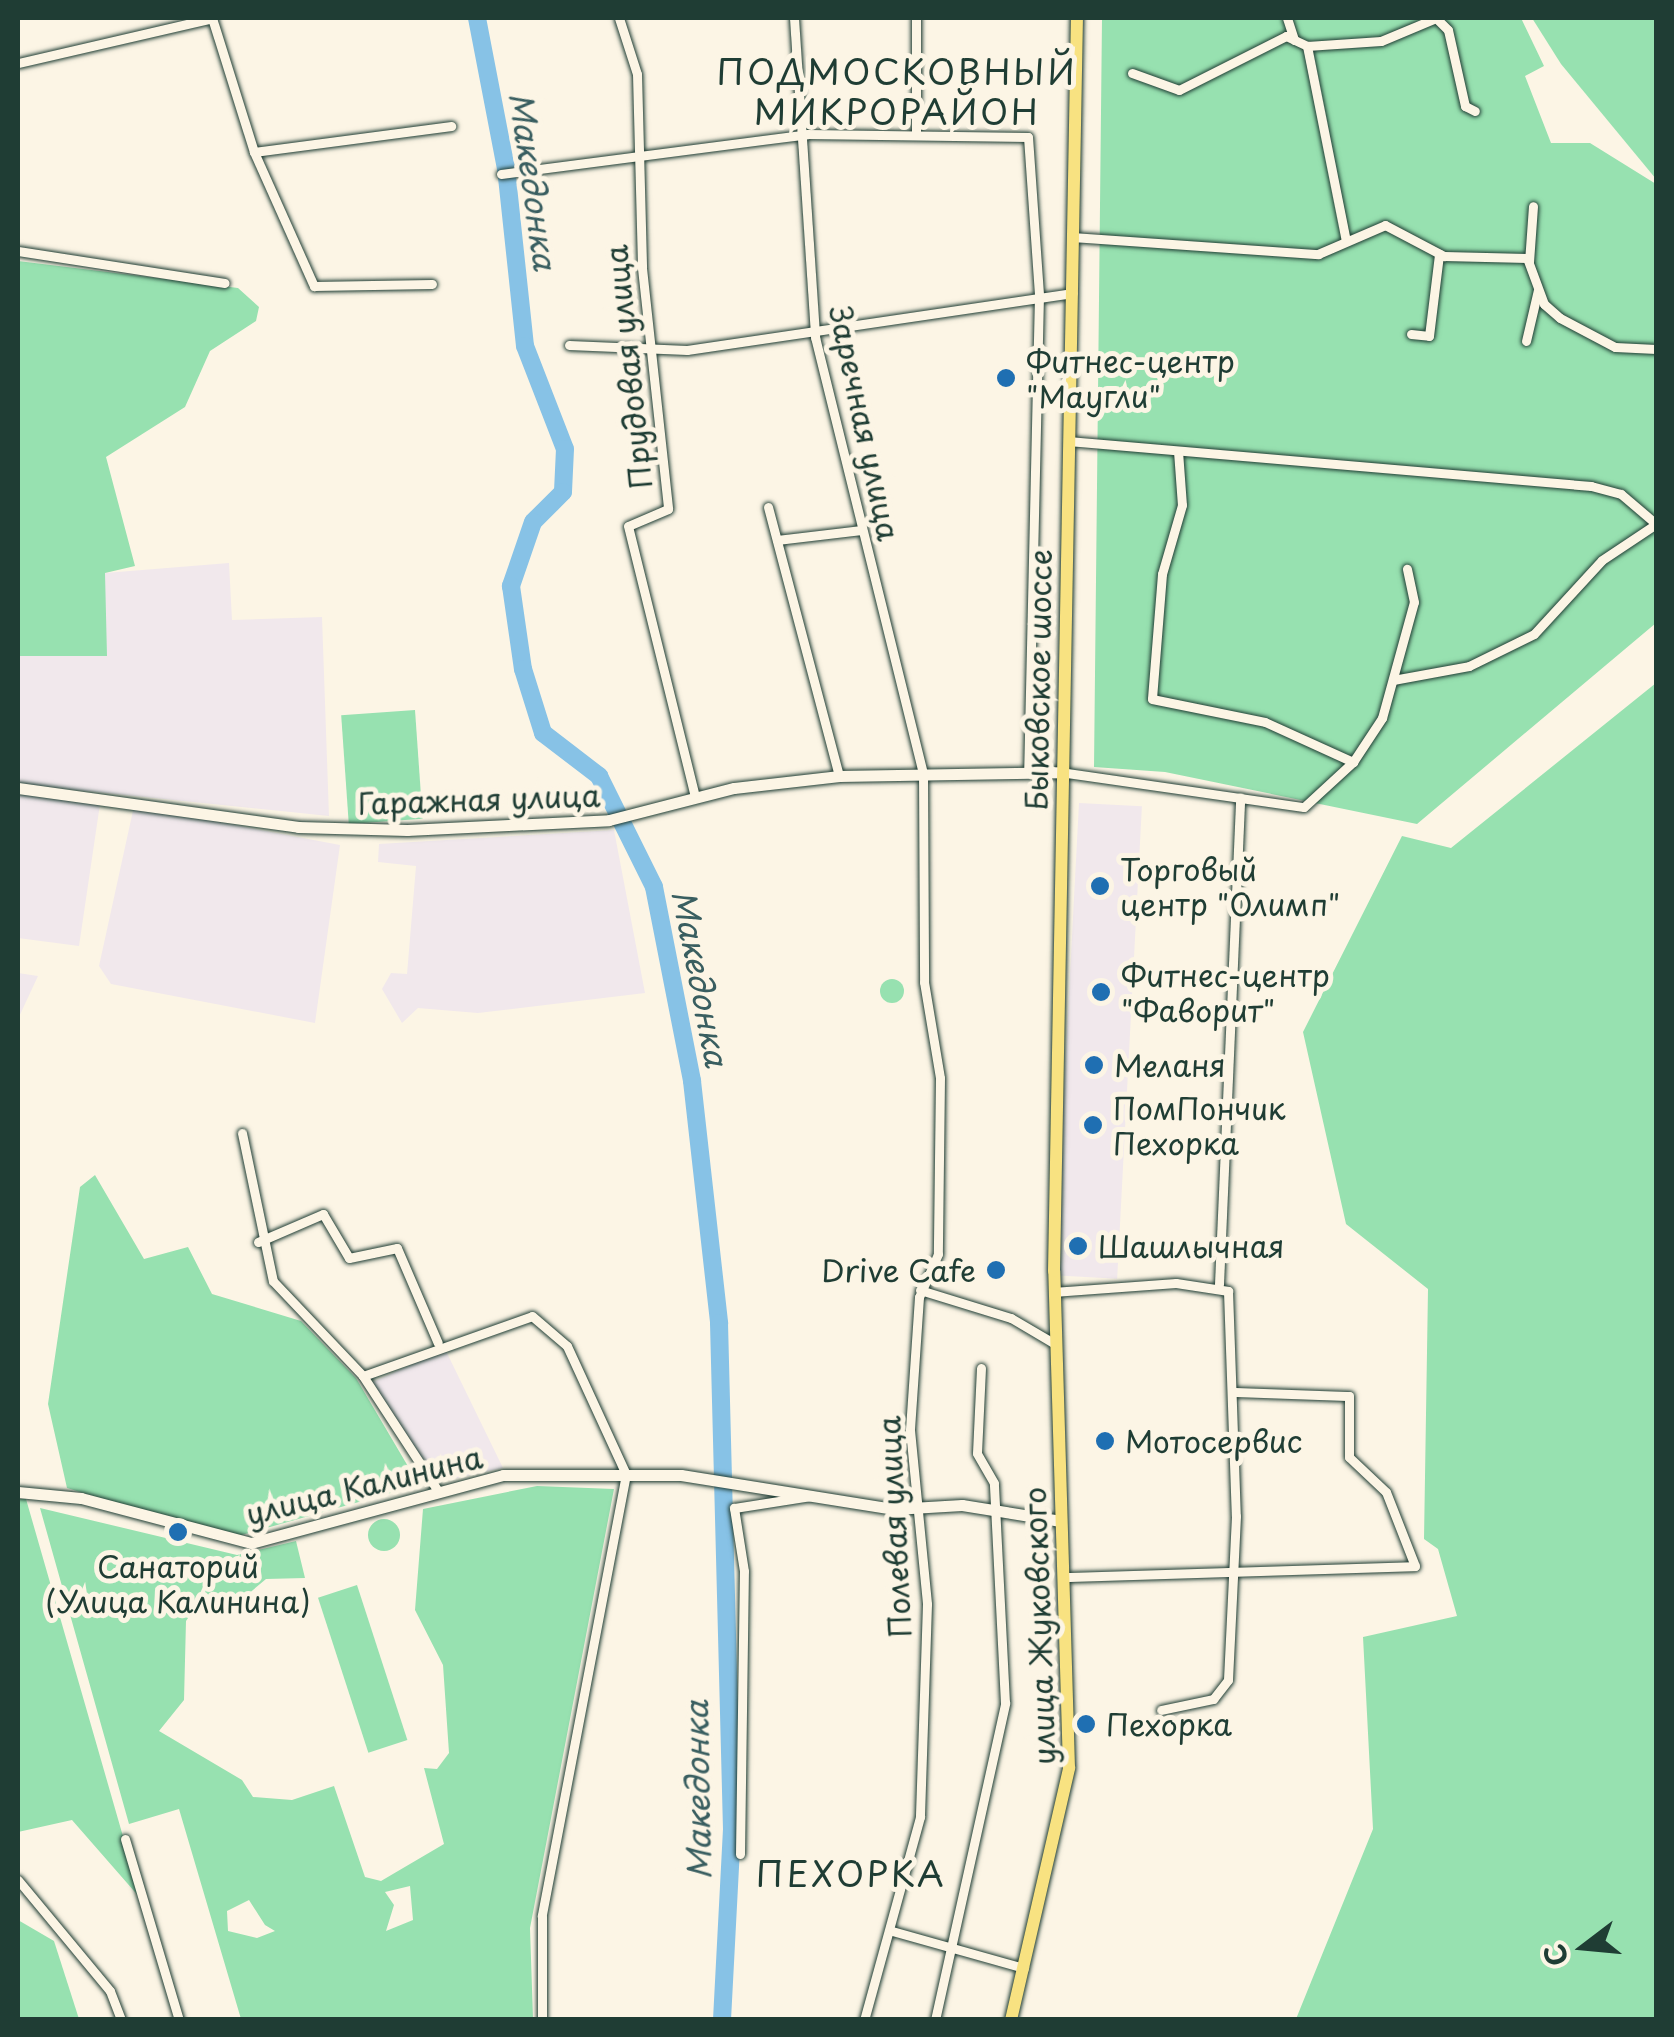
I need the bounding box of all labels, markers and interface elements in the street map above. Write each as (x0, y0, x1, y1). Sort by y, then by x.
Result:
district label: ПОДМОСКОВНЫЙ МИКРОРАЙОН (717, 50, 1077, 132)
water label: Македонка (502, 89, 566, 273)
street label: Прудовая улица (597, 243, 659, 491)
street label: Заречная улица (822, 301, 908, 545)
place label: Фитнес-центр "Маугли" (1026, 343, 1235, 414)
marker: Фитнес-центр "Маугли" (995, 367, 1017, 389)
street label: Быковское шоссе (1018, 549, 1058, 811)
street label: Гаражная улица (356, 777, 602, 821)
place label: Торговый центр "Олимп" (1120, 851, 1341, 922)
marker: Торговый центр "Олимп" (1089, 875, 1111, 897)
water label: Македонка (665, 886, 737, 1070)
place label: Фитнес-центр "Фаворит" (1121, 957, 1330, 1028)
marker: Фитнес-центр "Фаворит" (1090, 981, 1112, 1003)
place label: Меланя (1114, 1047, 1226, 1083)
marker: Меланя (1083, 1054, 1105, 1076)
place label: ПомПончик Пехорка (1113, 1090, 1286, 1160)
marker: ПомПончик Пехорка (1082, 1114, 1104, 1136)
place label: Шашлычная (1098, 1228, 1285, 1264)
marker: Шашлычная (1067, 1235, 1089, 1257)
place label: Drive Cafe (822, 1252, 976, 1288)
marker: Drive Cafe (985, 1259, 1007, 1281)
street label: Полевая улица (870, 1415, 918, 1639)
place label: Мотосервис (1125, 1423, 1302, 1459)
marker: Мотосервис (1094, 1430, 1116, 1452)
street label: улица Калинина (242, 1438, 486, 1532)
street label: улица Жуковского (1016, 1486, 1062, 1766)
marker: Санаторий (Улица Калинина) (167, 1521, 189, 1543)
place label: Санаторий (Улица Калинина) (45, 1548, 311, 1618)
water label: Македонка (676, 1700, 718, 1880)
place label: Пехорка (1106, 1706, 1232, 1742)
marker: Пехорка (1075, 1713, 1097, 1735)
district label: ПЕХОРКА (758, 1852, 944, 1894)
north arrow (1534, 1897, 1634, 1997)
text: С (1531, 1939, 1578, 1971)

